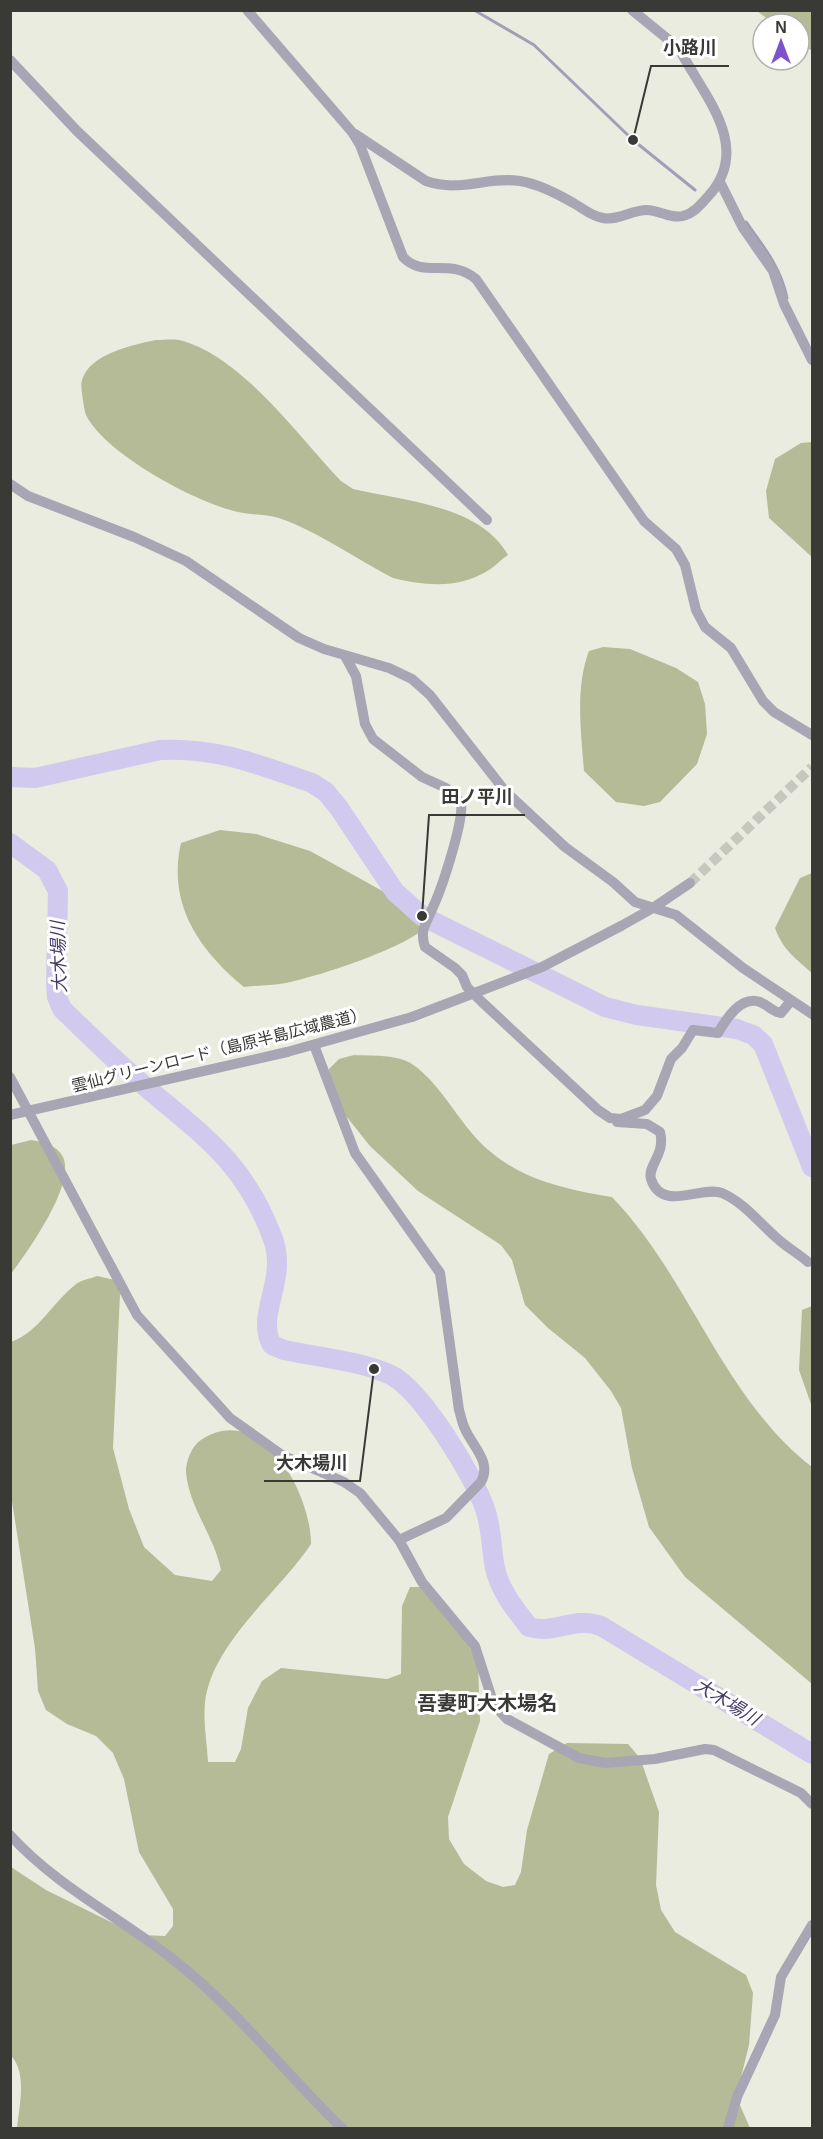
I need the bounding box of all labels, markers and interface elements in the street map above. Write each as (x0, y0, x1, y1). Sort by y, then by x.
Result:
north arrow (751, 12, 811, 72)
text: N (775, 19, 787, 36)
callout: 小路川 (651, 30, 729, 66)
text: 小路川 (663, 38, 717, 58)
callout: 田ノ平川 (429, 779, 525, 815)
text: 田ノ平川 (441, 787, 513, 807)
water label: 大木場川 (48, 919, 70, 993)
street label: 雲仙グリーンロード（島原半島広域農道） (70, 1005, 368, 1095)
callout: 大木場川 (264, 1445, 360, 1481)
text: 大木場川 (276, 1453, 348, 1473)
water label: 大木場川 (691, 1675, 765, 1730)
district label: 吾妻町大木場名 (417, 1692, 557, 1714)

